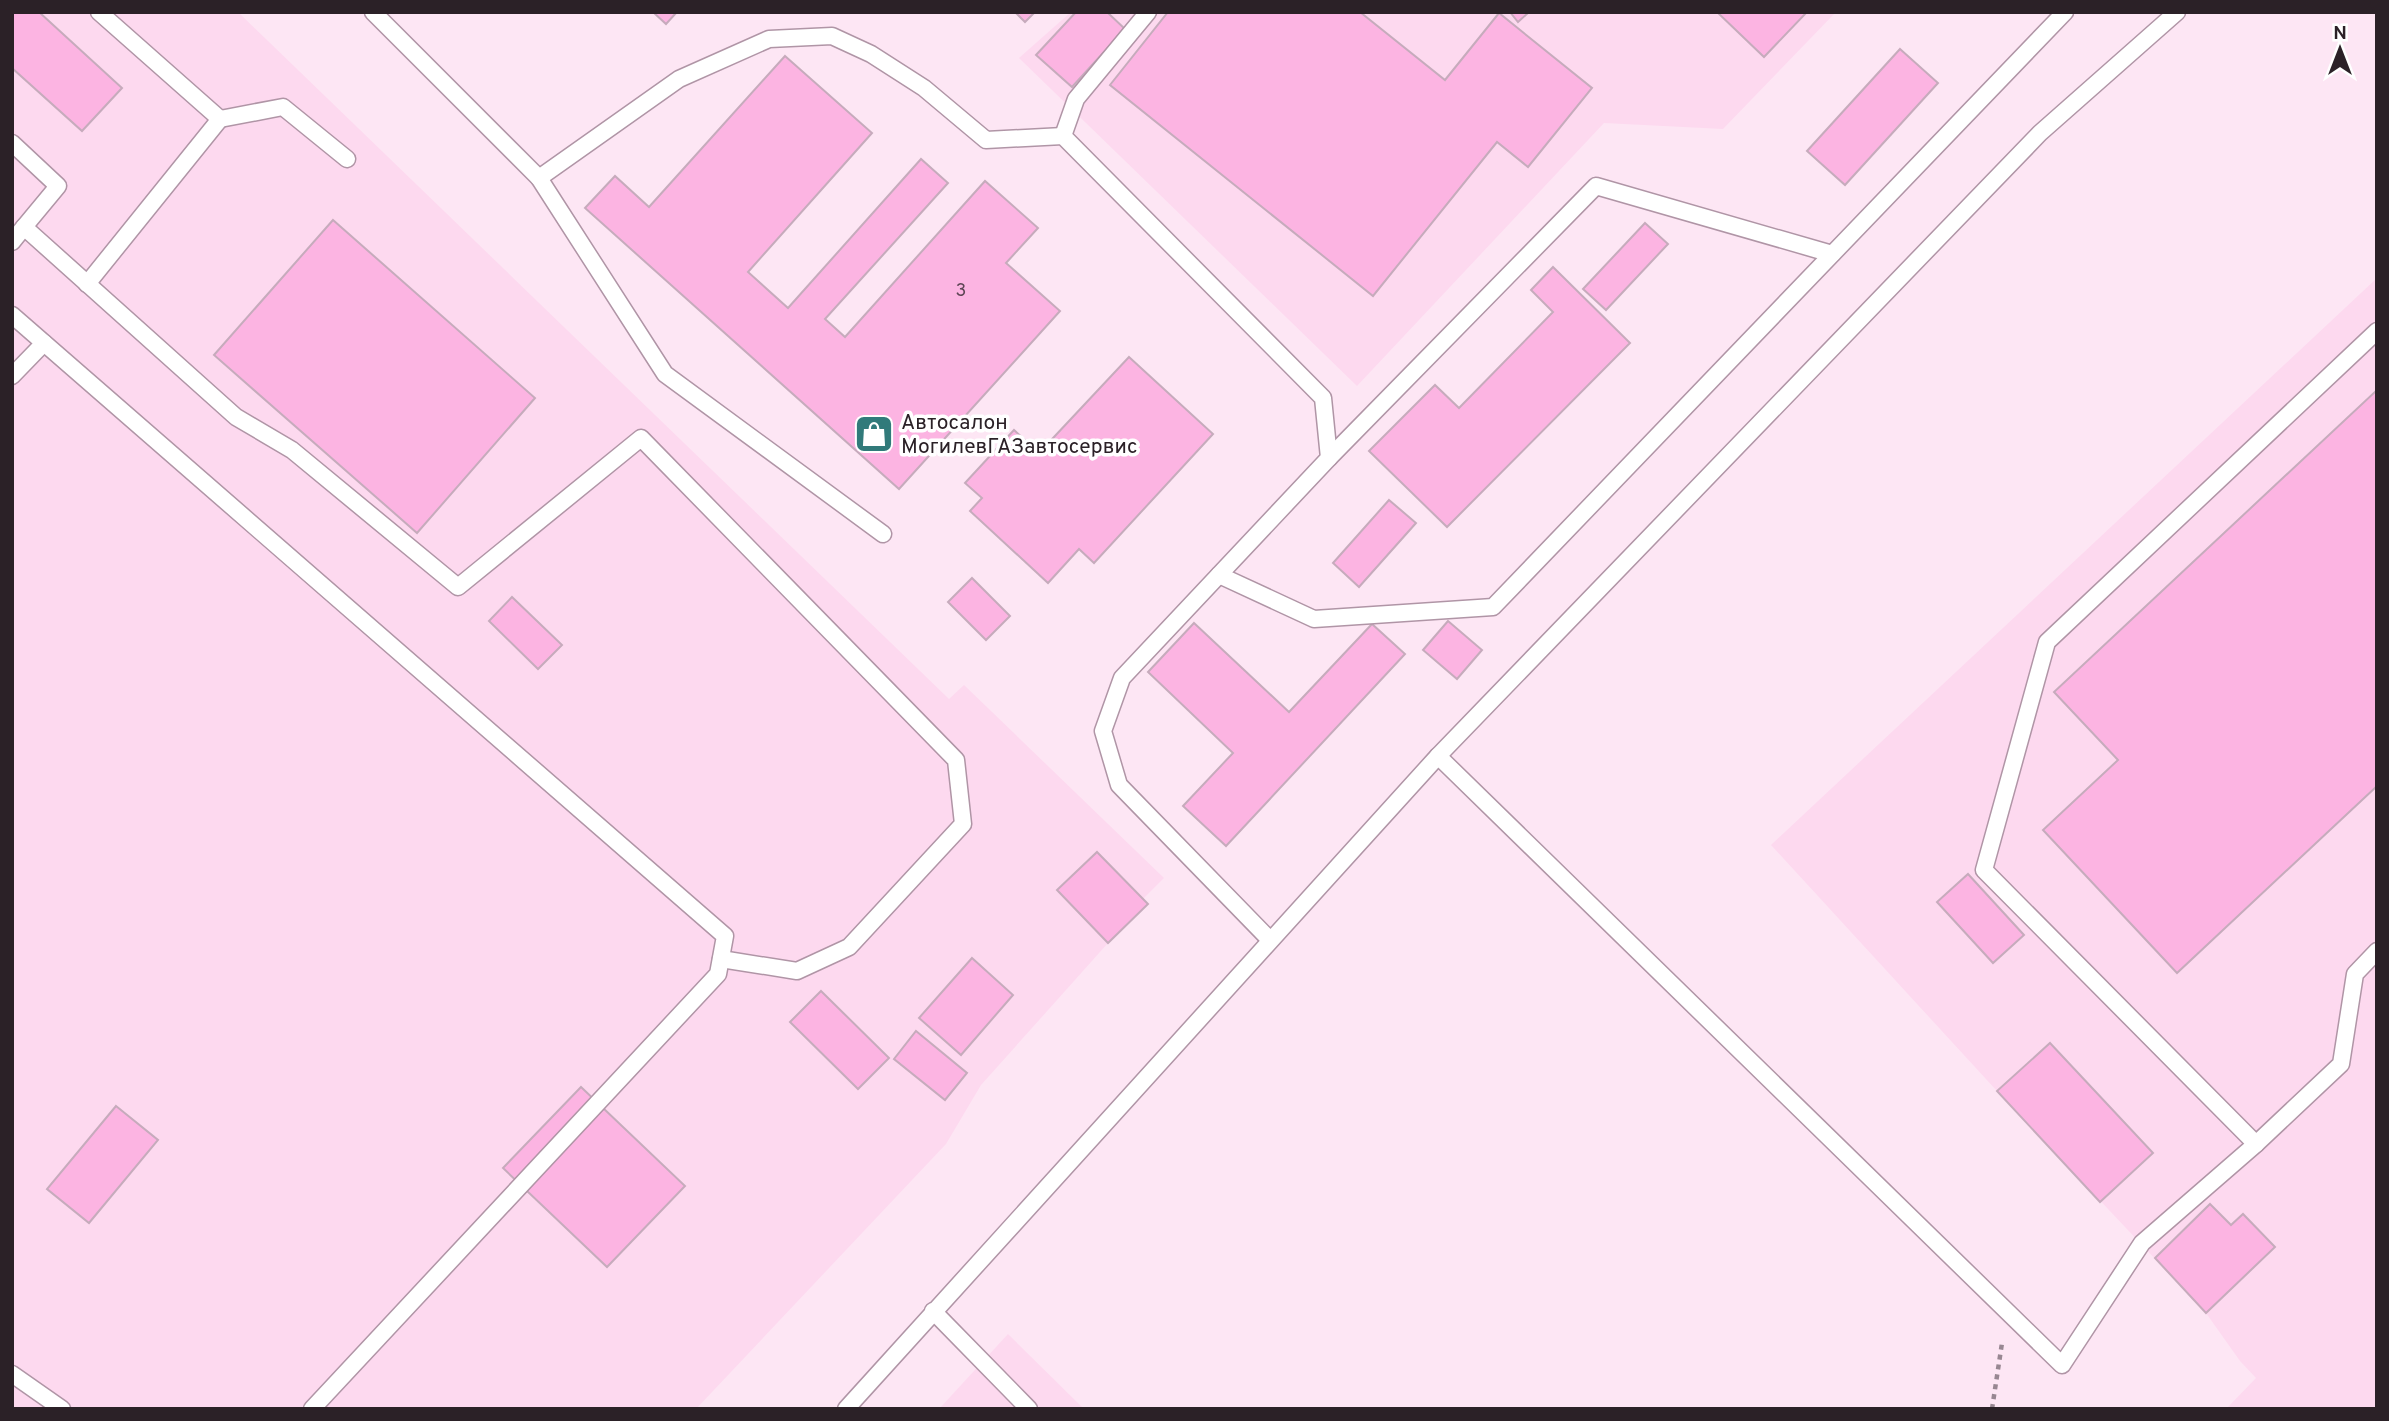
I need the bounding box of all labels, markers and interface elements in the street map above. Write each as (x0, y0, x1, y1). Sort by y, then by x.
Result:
north arrow (2305, 14, 2375, 84)
text: N (2333, 22, 2347, 46)
house number: 3 (956, 280, 966, 303)
place label: Автосалон МогилевГАЗавтосервис (901, 410, 1137, 461)
shop icon: Автосалон МогилевГАЗавтосервис (853, 413, 895, 455)

